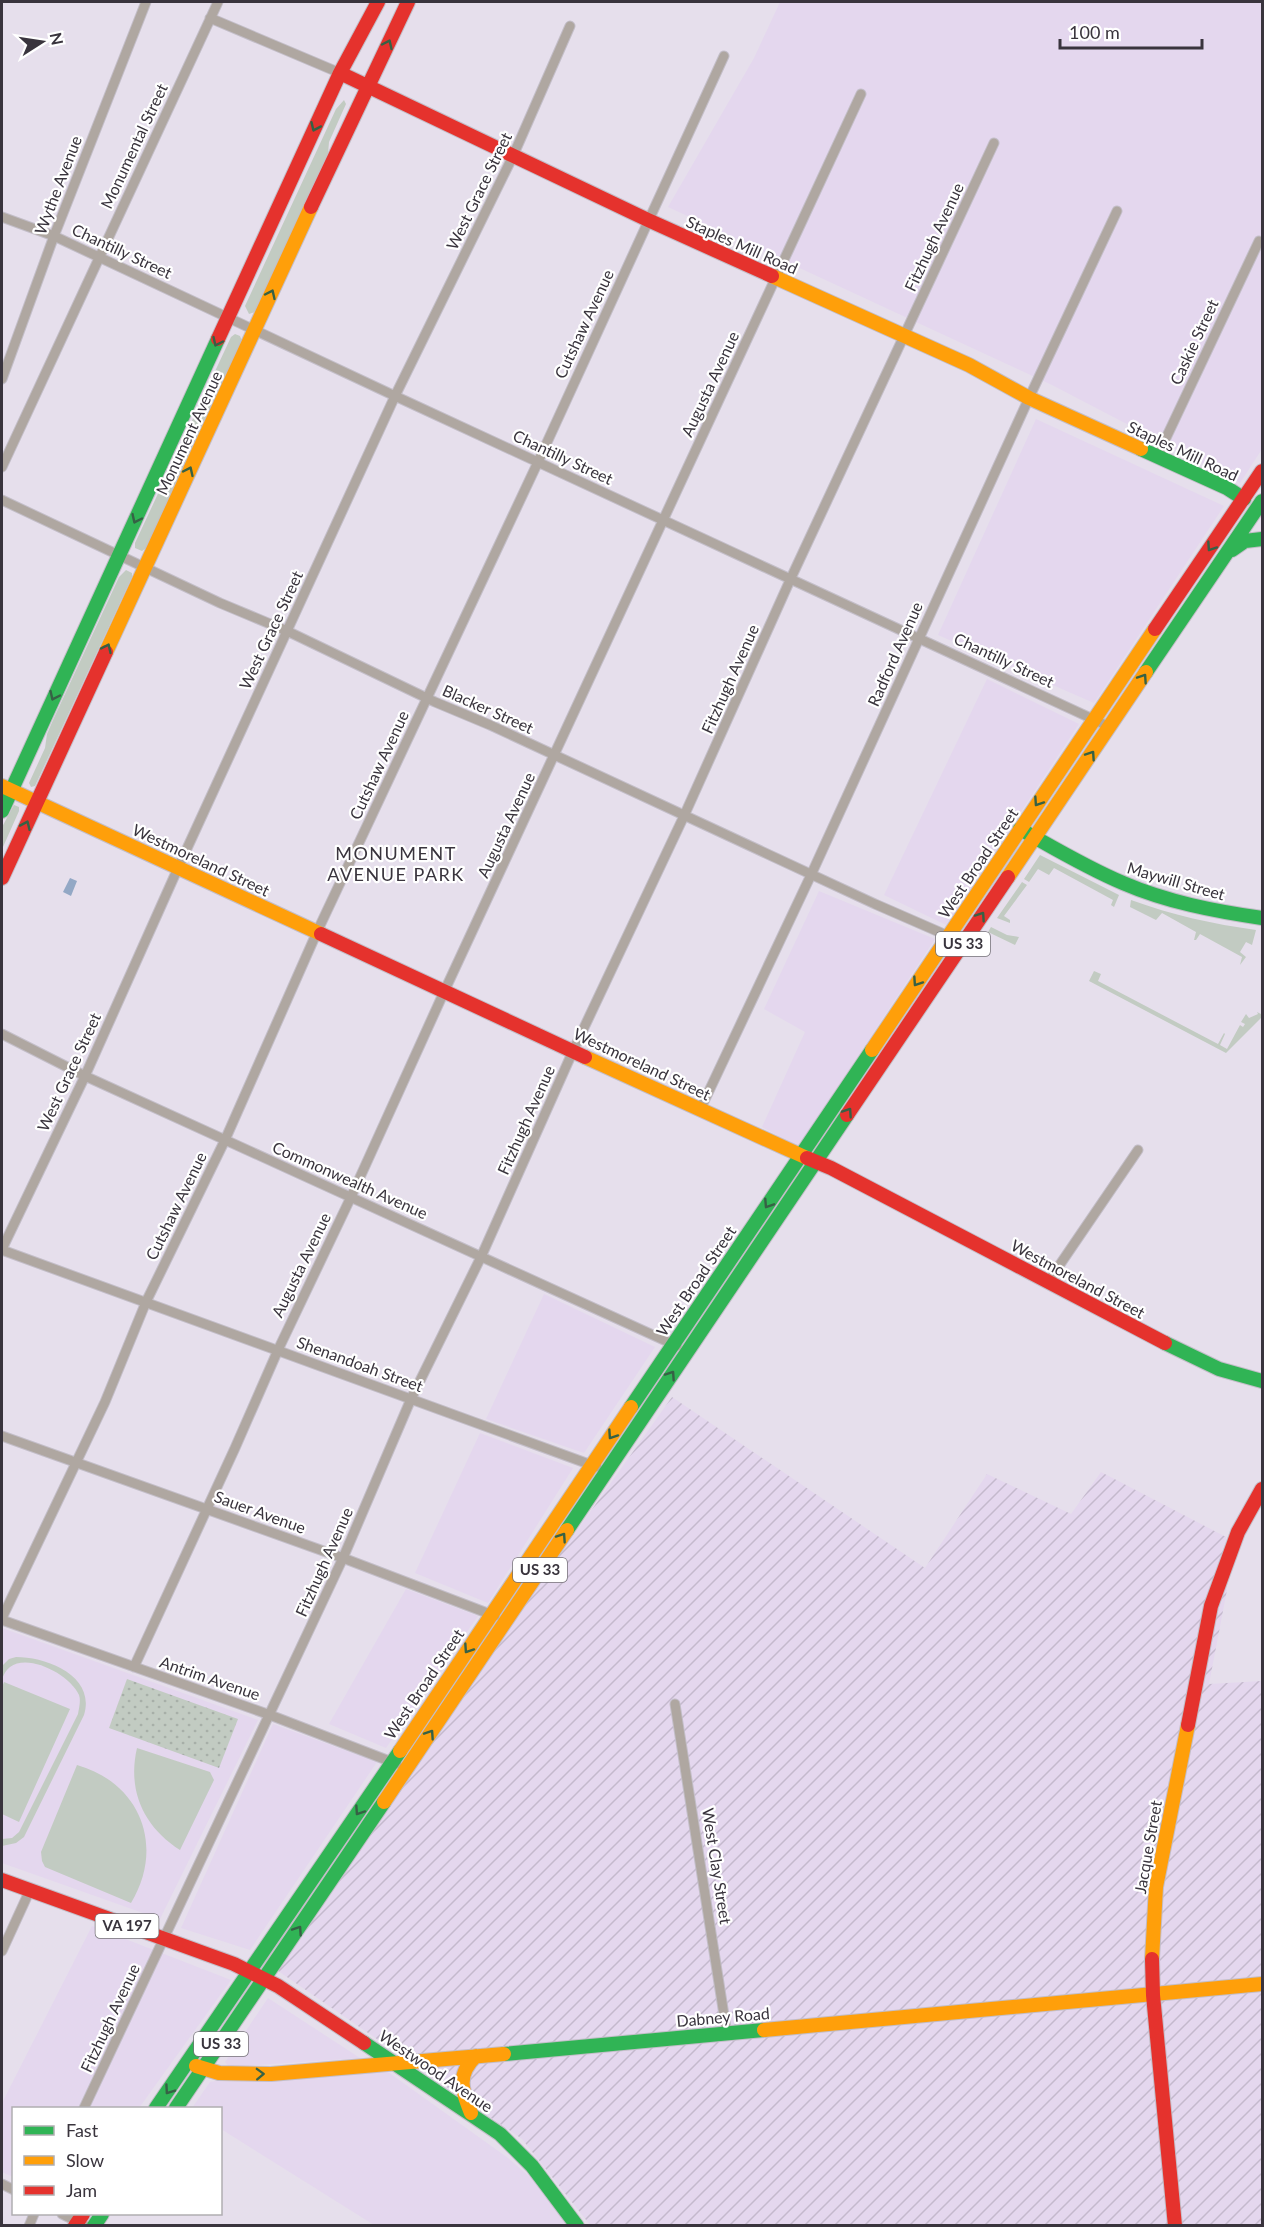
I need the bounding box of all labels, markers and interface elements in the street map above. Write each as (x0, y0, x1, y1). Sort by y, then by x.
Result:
north arrow (12, 12, 72, 72)
scale bar (1060, 12, 1202, 50)
text: 100 m (1069, 21, 1120, 43)
text: N (47, 31, 68, 47)
one-way arrow (381, 40, 393, 51)
street label: Monumental Street (96, 80, 171, 211)
one-way arrow (311, 120, 323, 131)
street label: West Grace Street (442, 129, 515, 253)
street label: Wythe Avenue (30, 133, 85, 237)
street label: Fitzhugh Avenue (900, 180, 967, 294)
street label: Staples Mill Road (684, 211, 801, 278)
street label: Chantilly Street (69, 219, 175, 282)
street label: Cutshaw Avenue (550, 266, 617, 381)
one-way arrow (263, 289, 275, 300)
street label: Caskie Street (1165, 296, 1222, 388)
street label: Augusta Avenue (677, 328, 742, 439)
one-way arrow (212, 336, 224, 347)
street label: Monument Avenue (152, 368, 226, 498)
street label: Staples Mill Road (1125, 417, 1242, 485)
street label: Chantilly Street (510, 425, 616, 488)
one-way arrow (182, 466, 194, 477)
one-way arrow (131, 513, 143, 524)
one-way arrow (1207, 541, 1218, 552)
street label: West Grace Street (235, 567, 306, 692)
street label: Radford Avenue (863, 599, 926, 709)
street label: Fitzhugh Avenue (697, 621, 762, 736)
street label: Chantilly Street (951, 628, 1057, 691)
one-way arrow (100, 643, 112, 654)
one-way arrow (1136, 674, 1147, 685)
street label: Blacker Street (440, 680, 537, 737)
one-way arrow (49, 690, 61, 701)
street label: Cutshaw Avenue (345, 707, 412, 822)
one-way arrow (1084, 751, 1095, 762)
street label: Augusta Avenue (473, 769, 538, 880)
one-way arrow (1035, 796, 1046, 807)
street label: West Broad Street (934, 804, 1022, 921)
street label: Westmoreland Street (130, 819, 273, 900)
one-way arrow (18, 820, 30, 831)
district label: MONUMENT AVENUE PARK (327, 842, 465, 885)
street label: Maywill Street (1125, 857, 1227, 904)
one-way arrow (974, 912, 985, 923)
road number: US 33 (936, 932, 990, 956)
one-way arrow (912, 976, 924, 986)
street label: West Grace Street (33, 1009, 104, 1134)
street label: Westmoreland Street (571, 1023, 714, 1104)
street label: Fitzhugh Avenue (493, 1062, 558, 1177)
one-way arrow (841, 1108, 852, 1119)
street label: Commonwealth Avenue (270, 1137, 431, 1222)
street label: Cutshaw Avenue (141, 1149, 210, 1263)
one-way arrow (764, 1197, 775, 1208)
street label: Augusta Avenue (267, 1209, 334, 1320)
street label: West Broad Street (652, 1222, 740, 1339)
street label: Westmoreland Street (1008, 1235, 1149, 1322)
street label: Shenandoah Street (294, 1332, 426, 1395)
one-way arrow (664, 1371, 675, 1382)
one-way arrow (608, 1428, 619, 1439)
street label: Sauer Avenue (212, 1486, 308, 1537)
street label: Fitzhugh Avenue (291, 1504, 356, 1619)
one-way arrow (555, 1533, 566, 1544)
road number: US 33 (513, 1558, 567, 1582)
street label: West Broad Street (380, 1625, 468, 1742)
one-way arrow (464, 1642, 475, 1653)
street label: Antrim Avenue (158, 1652, 263, 1704)
one-way arrow (423, 1729, 434, 1740)
street label: Jacque Street (1130, 1798, 1165, 1895)
one-way arrow (355, 1804, 366, 1815)
street label: West Clay Street (699, 1807, 736, 1926)
road number: VA 197 (96, 1914, 158, 1938)
one-way arrow (291, 1926, 302, 1937)
street label: Fitzhugh Avenue (76, 1961, 143, 2075)
street label: Dabney Road (676, 2003, 770, 2030)
street label: Westwood Avenue (376, 2026, 497, 2116)
road number: US 33 (194, 2032, 248, 2056)
one-way arrow (256, 2067, 265, 2080)
one-way arrow (165, 2083, 176, 2094)
legend (12, 2107, 222, 2215)
text: Fast (66, 2119, 99, 2141)
text: Slow (66, 2149, 104, 2171)
text: Jam (66, 2179, 97, 2201)

